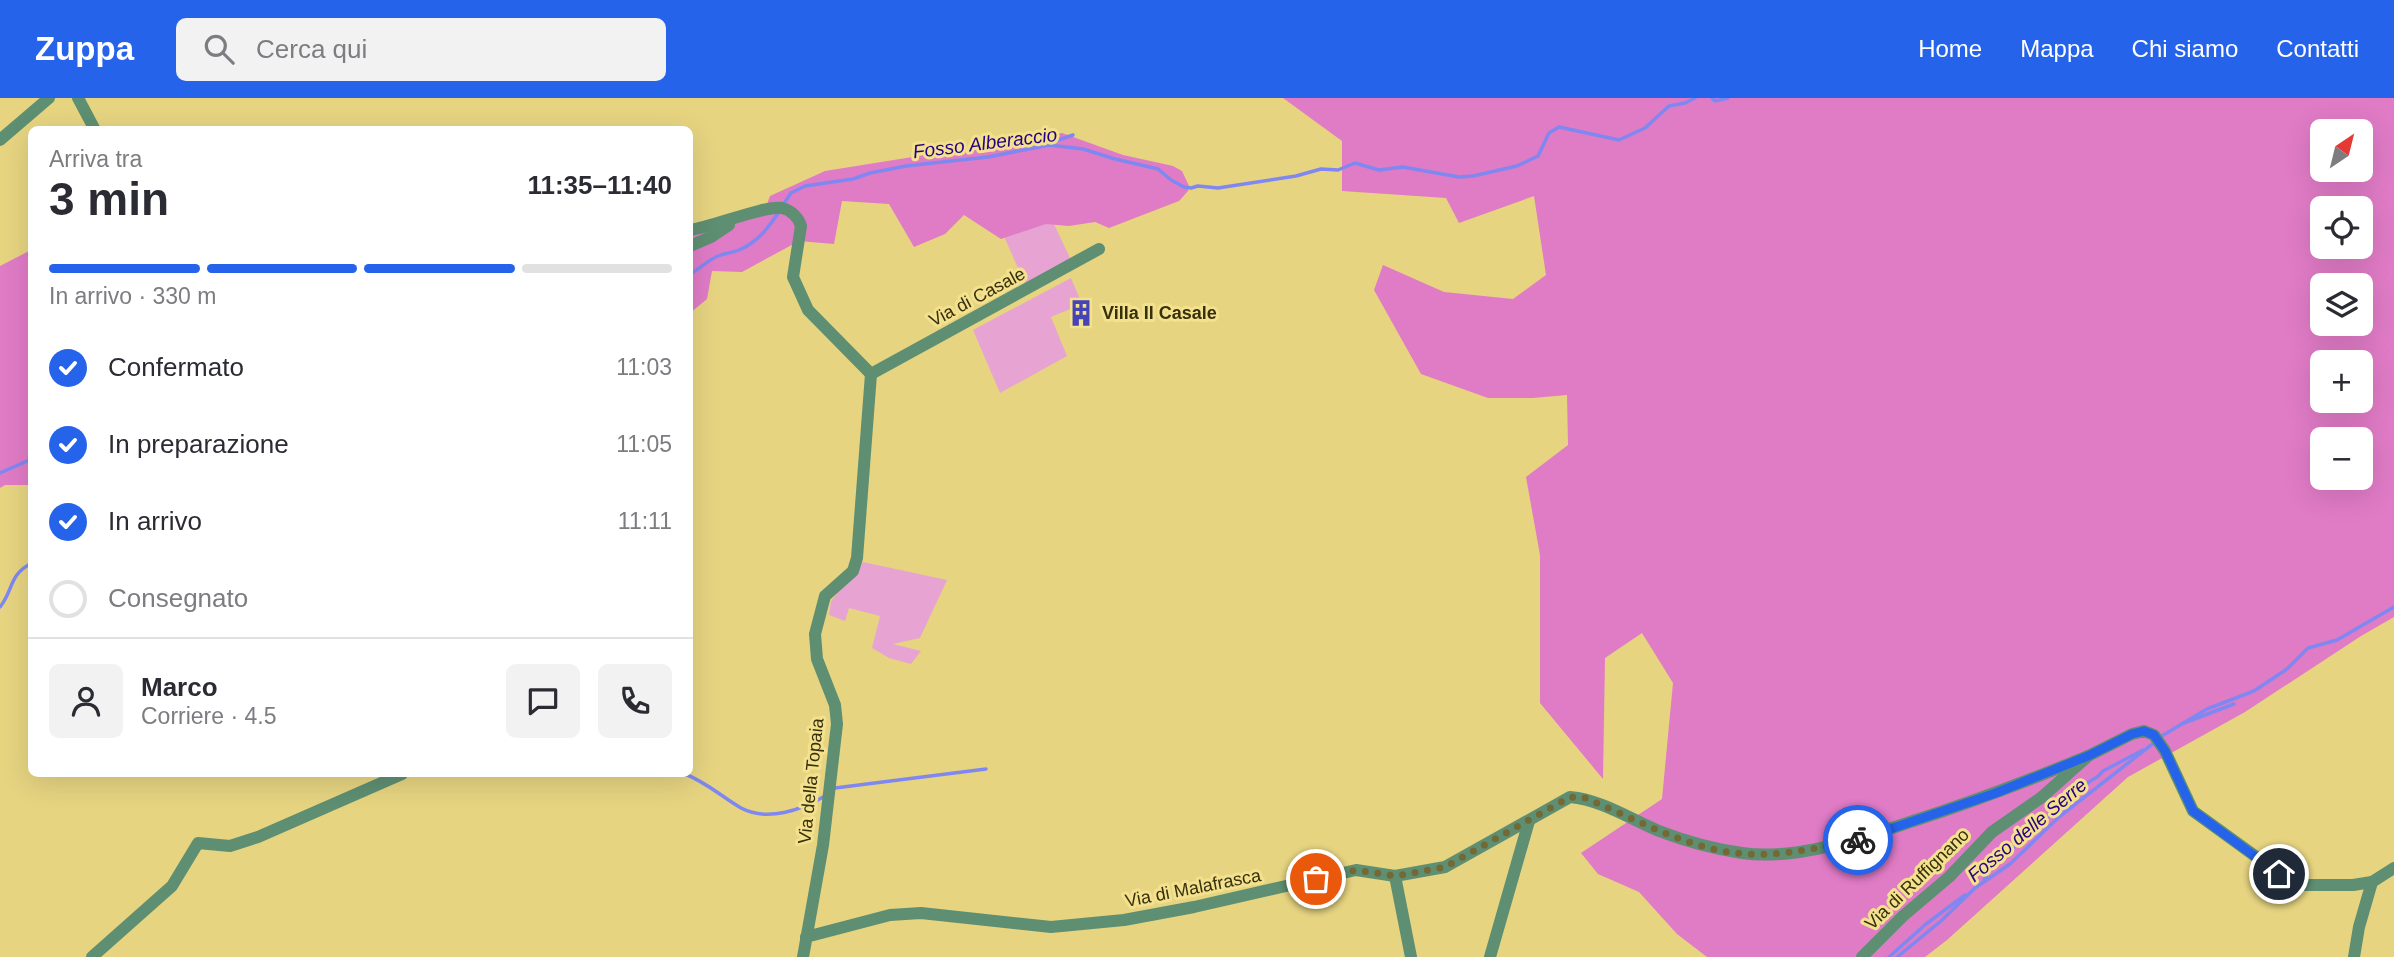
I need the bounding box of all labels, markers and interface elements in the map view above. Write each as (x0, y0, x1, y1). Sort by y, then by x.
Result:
search box (176, 18, 666, 81)
text: Zuppa (35, 30, 134, 67)
icon: search (200, 30, 238, 68)
text: Cerca qui (256, 34, 367, 64)
text: Home (1918, 35, 1982, 62)
text: Mappa (2020, 35, 2094, 62)
text: Chi siamo (2132, 35, 2238, 62)
text: Contatti (2276, 35, 2359, 62)
north arrow (2310, 119, 2373, 182)
map controls (2310, 119, 2373, 490)
water label: Fosso Alberaccio (912, 124, 1058, 162)
text: Arriva tra (49, 146, 142, 172)
text: 11:35–11:40 (527, 170, 672, 200)
text: 3 min (49, 173, 169, 225)
button: locate (2310, 196, 2373, 259)
street label: Via di Casale (926, 263, 1028, 331)
button: layers (2310, 273, 2373, 336)
text: In arrivo · 330 m (49, 283, 216, 309)
building icon: Villa Il Casale (1066, 298, 1096, 328)
place label: Villa Il Casale (1102, 303, 1217, 323)
icon: check (49, 349, 87, 387)
button: + (2310, 350, 2373, 413)
text: Confermato (108, 352, 244, 382)
text: 11:03 (616, 354, 672, 380)
icon: check (49, 426, 87, 464)
button: − (2310, 427, 2373, 490)
text: In preparazione (108, 429, 289, 459)
text: 11:05 (616, 431, 672, 457)
icon: check (49, 503, 87, 541)
text: In arrivo (108, 506, 202, 536)
text: 11:11 (618, 508, 672, 534)
text: Consegnato (108, 583, 248, 613)
button: person (49, 664, 123, 738)
button: chat (506, 664, 580, 738)
button: phone (598, 664, 672, 738)
text: Marco (141, 672, 218, 702)
text: Corriere · 4.5 (141, 703, 276, 729)
street label: Via della Topaia (794, 716, 828, 845)
water label: Fosso delle Serre (1963, 774, 2091, 886)
courier (1823, 805, 1893, 875)
icon: bike (1839, 821, 1877, 859)
street label: Via di Ruffignano (1861, 824, 1973, 934)
pin (2249, 844, 2309, 904)
pin (1286, 849, 1346, 909)
icon: home (2260, 855, 2298, 893)
icon: bag (1297, 860, 1335, 898)
street label: Via di Malafrasca (1123, 865, 1263, 911)

